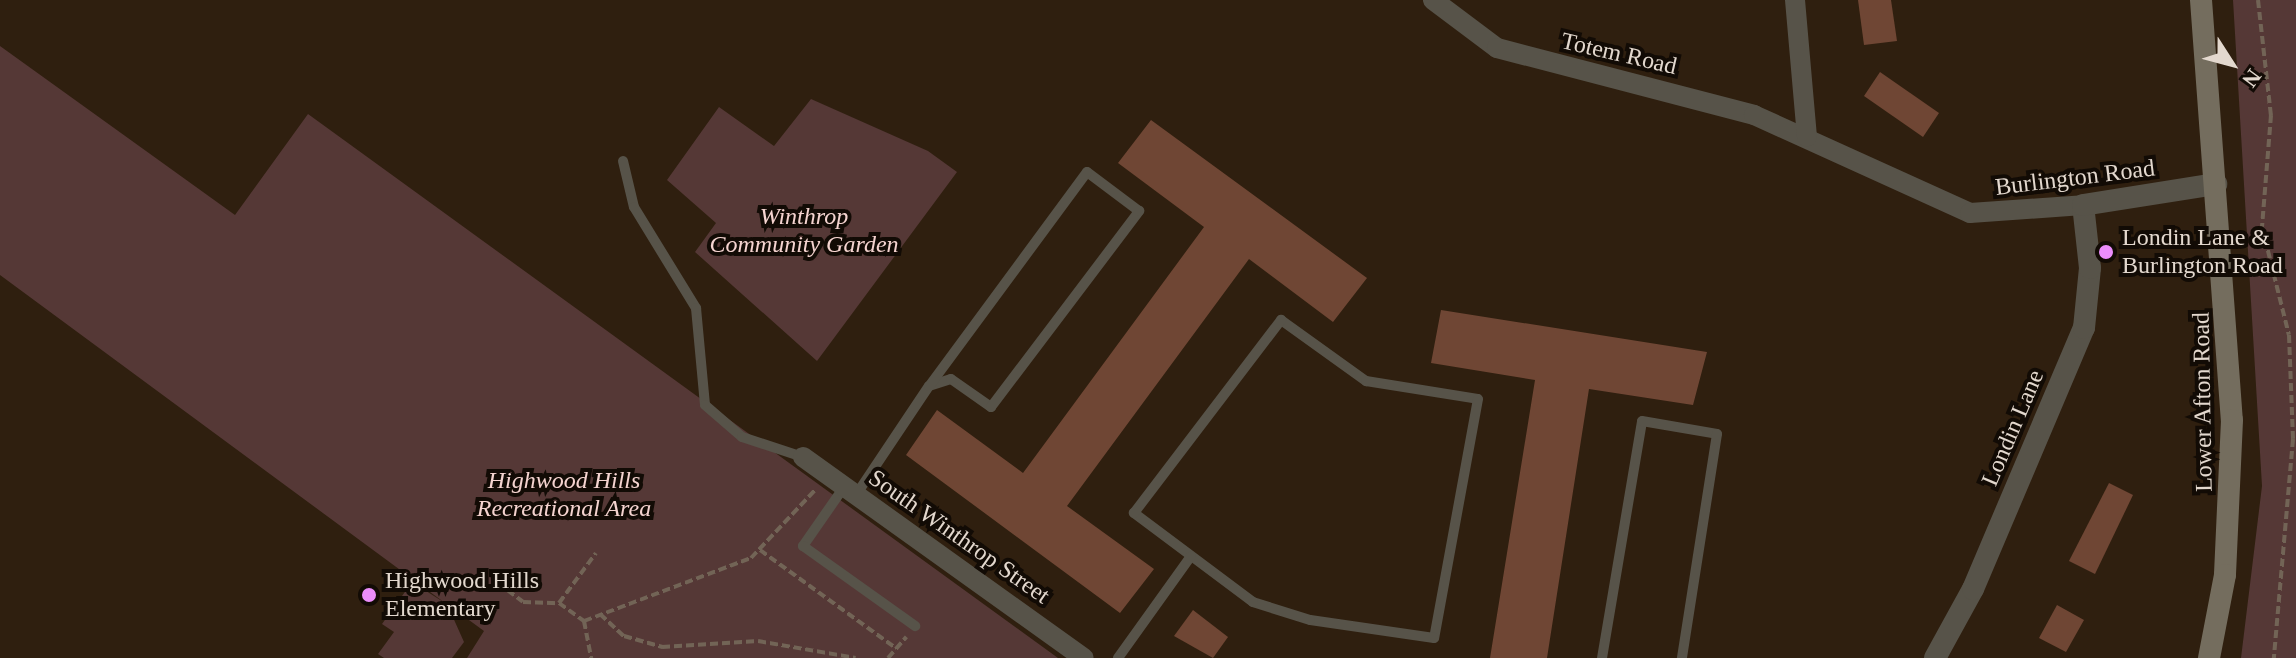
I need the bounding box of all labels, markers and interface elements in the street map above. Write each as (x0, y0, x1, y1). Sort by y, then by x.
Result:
north arrow (2192, 24, 2272, 104)
street label: Totem Road (1558, 27, 1680, 81)
text: N (2237, 65, 2267, 92)
street label: Burlington Road (1994, 154, 2156, 202)
park label: Winthrop Community Garden (709, 203, 899, 259)
place label: Londin Lane & Burlington Road (2122, 224, 2283, 280)
marker: Londin Lane & Burlington Road (2097, 243, 2115, 261)
street label: Lower Afton Road (2187, 311, 2219, 493)
street label: Londin Lane (1976, 366, 2050, 490)
street label: South Winthrop Street (863, 464, 1055, 610)
park label: Highwood Hills Recreational Area (477, 467, 651, 523)
place label: Highwood Hills Elementary (385, 567, 539, 623)
marker: Highwood Hills Elementary (360, 586, 378, 604)

